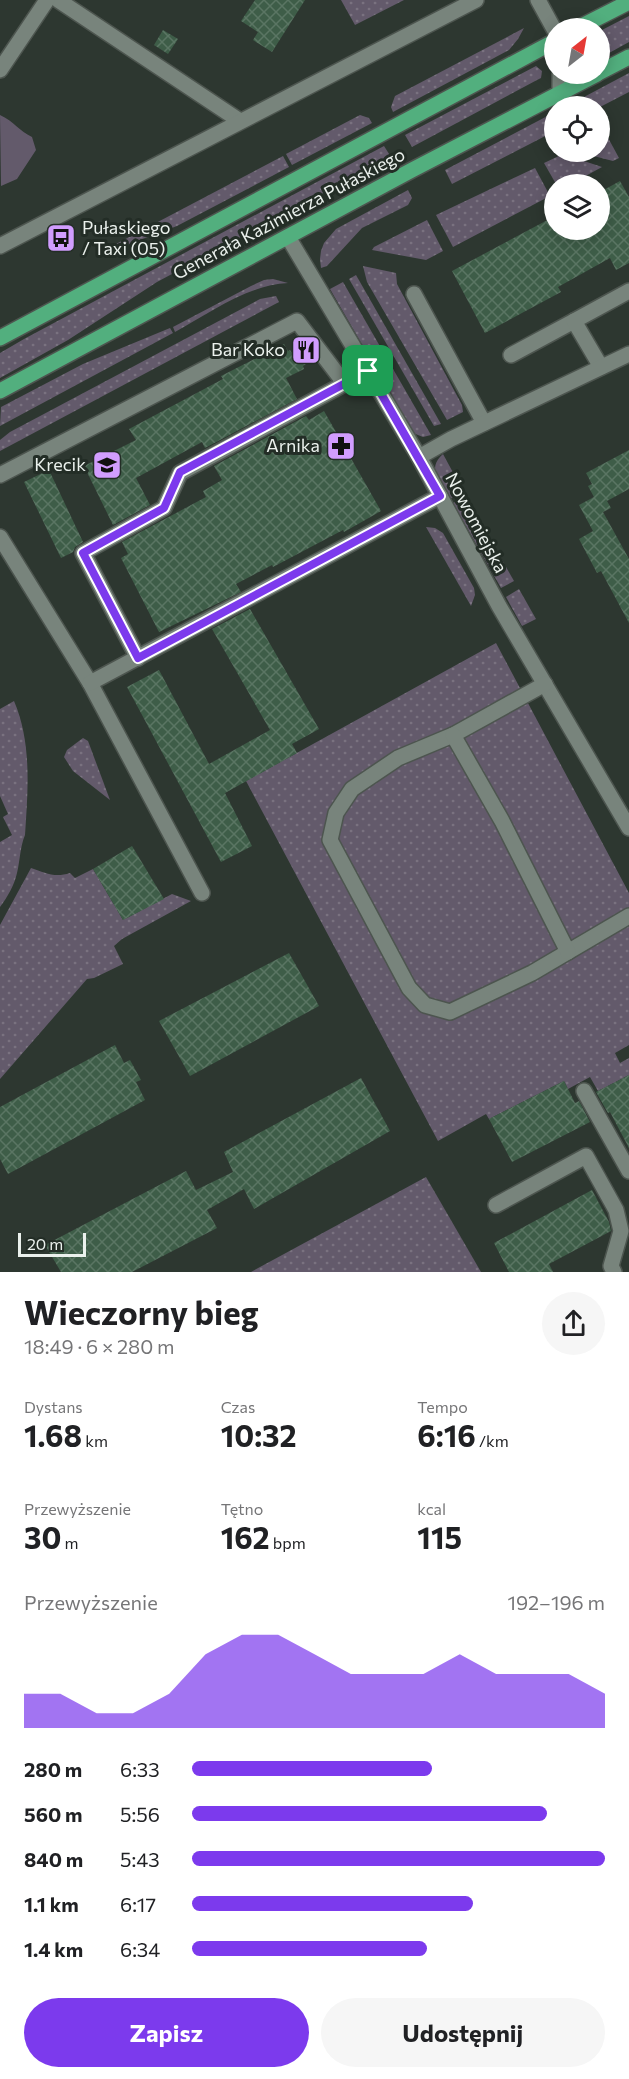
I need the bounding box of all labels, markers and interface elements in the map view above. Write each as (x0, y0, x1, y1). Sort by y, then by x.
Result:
north arrow (544, 18, 610, 84)
map controls (544, 18, 610, 240)
button: locate (544, 96, 610, 162)
street label: Generała Kazimierza Pułaskiego (169, 142, 408, 284)
button: layers (544, 174, 610, 240)
place label: Pułaskiego / Taxi (05) (82, 216, 171, 259)
bus stop icon: Pułaskiego / Taxi (05) (45, 222, 77, 254)
restaurant icon: Bar Koko (290, 334, 322, 366)
place label: Bar Koko (211, 338, 285, 360)
pin (342, 345, 393, 396)
icon: arrive (351, 354, 384, 387)
pharmacy icon: Arnika (325, 430, 357, 462)
place label: Arnika (266, 434, 320, 456)
school or university icon: Krecik (91, 449, 123, 481)
place label: Krecik (34, 453, 86, 475)
street label: Nowomiejska (441, 469, 513, 577)
scale bar (18, 1230, 86, 1258)
text: 20 m (27, 1234, 63, 1253)
text: Wieczorny bieg (24, 1291, 259, 1332)
button: share (542, 1292, 605, 1355)
text: 18:49 · 6 × 280 m (24, 1334, 175, 1358)
text: Dystans (24, 1397, 83, 1416)
text: Czas (221, 1397, 255, 1416)
text: Tempo (417, 1397, 468, 1416)
text: 1.68 (24, 1416, 82, 1453)
text: 10:32 (221, 1416, 296, 1453)
text: 6:16 (417, 1416, 476, 1453)
text: km (82, 1431, 108, 1450)
text: /km (476, 1431, 509, 1450)
text: Przewyższenie (24, 1499, 131, 1518)
text: Tętno (221, 1499, 263, 1518)
text: kcal (417, 1499, 446, 1518)
text: 30 (24, 1518, 61, 1555)
text: 162 (221, 1518, 270, 1555)
text: 115 (417, 1518, 462, 1555)
text: m (61, 1533, 78, 1552)
text: bpm (270, 1533, 306, 1552)
text: Przewyższenie (24, 1590, 158, 1614)
text: 192–196 m (507, 1590, 605, 1614)
text: 280 m (24, 1757, 82, 1781)
text: 6:33 (120, 1757, 160, 1781)
text: 560 m (24, 1802, 83, 1826)
text: 5:56 (120, 1802, 160, 1826)
text: 840 m (24, 1847, 83, 1871)
text: 5:43 (120, 1847, 160, 1871)
text: 1.1 km (24, 1892, 79, 1916)
text: 6:17 (120, 1892, 156, 1916)
text: 1.4 km (24, 1937, 83, 1961)
text: 6:34 (120, 1937, 160, 1961)
button: Zapisz (24, 1998, 309, 2067)
button: Udostępnij (321, 1998, 605, 2067)

